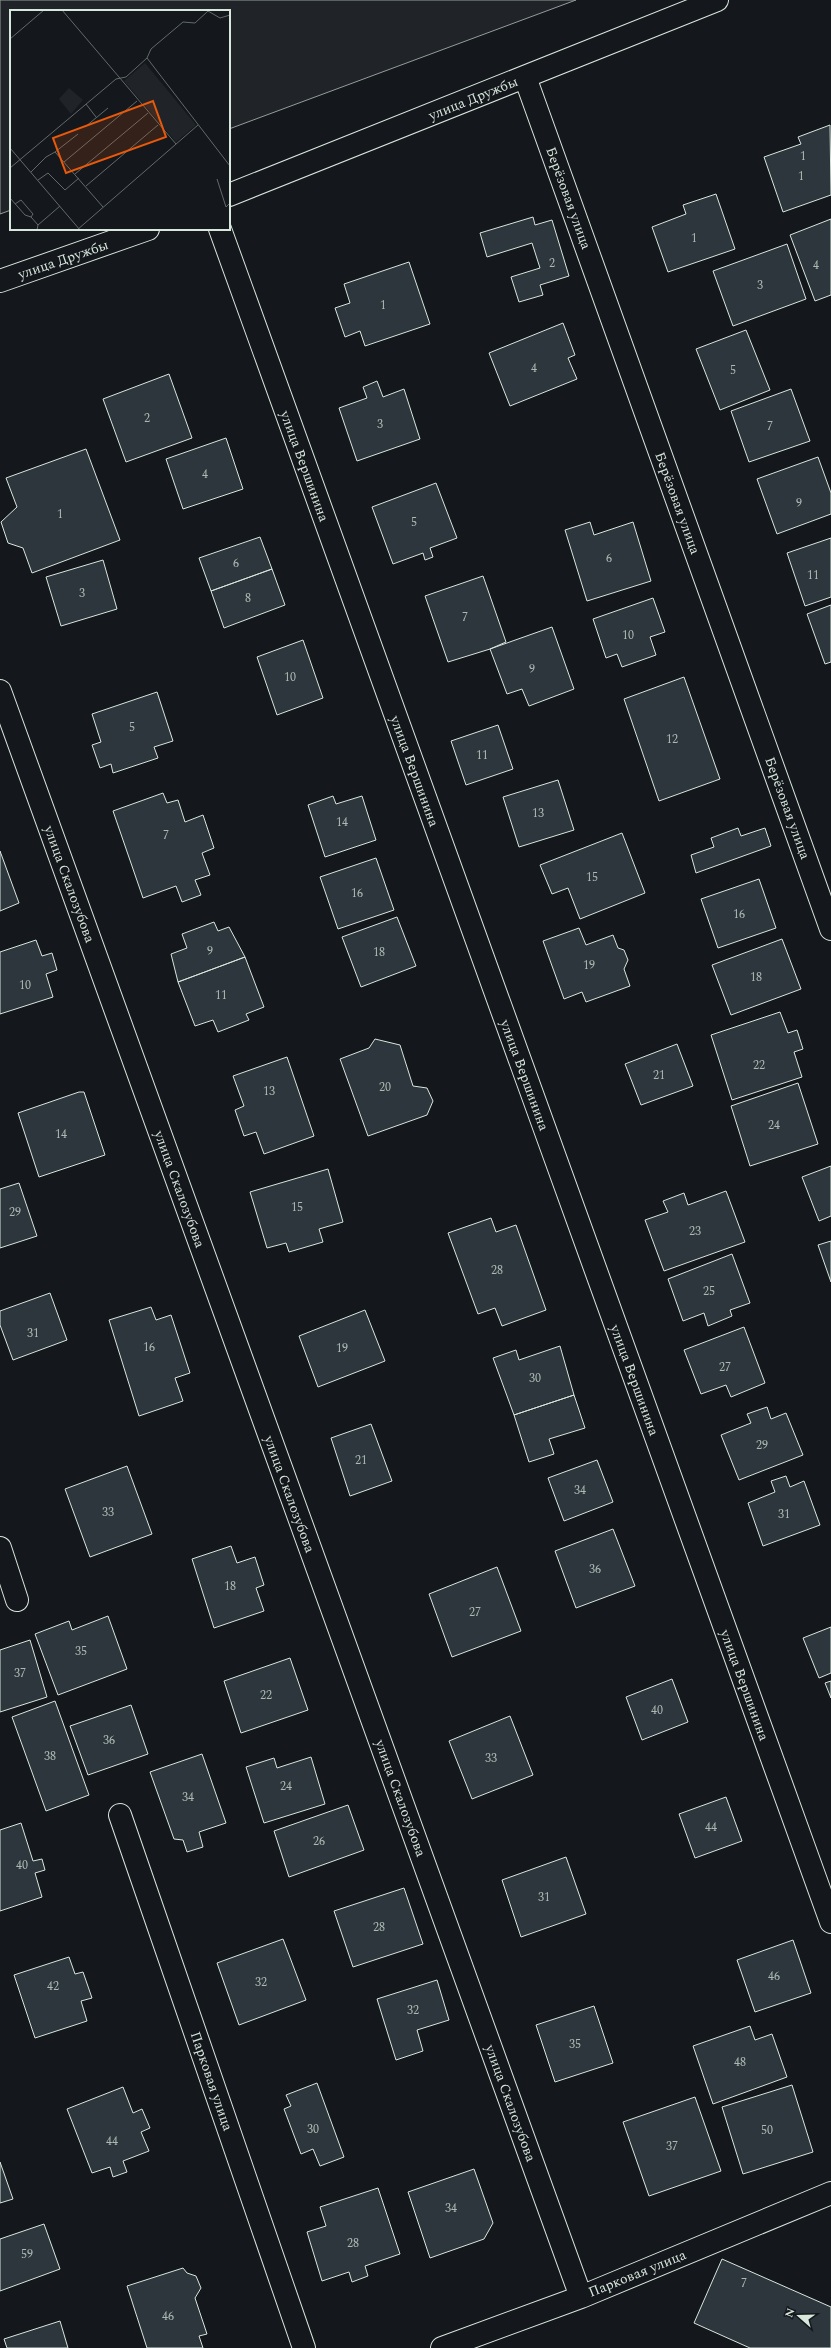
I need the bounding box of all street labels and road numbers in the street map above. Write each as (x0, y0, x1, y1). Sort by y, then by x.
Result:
street label: улица Дружбы (425, 71, 521, 126)
street label: Берёзовая улица (540, 144, 597, 252)
street label: улица Дружбы (14, 234, 111, 285)
street label: улица Вершинина (274, 407, 334, 525)
street label: Берёзовая улица (649, 449, 706, 557)
street label: улица Вершинина (384, 712, 444, 830)
street label: Берёзовая улица (759, 754, 816, 862)
street label: улица Скалозубова (38, 822, 101, 946)
street label: улица Вершинина (494, 1016, 554, 1134)
street label: улица Скалозубова (148, 1127, 211, 1251)
street label: улица Вершинина (604, 1321, 664, 1439)
street label: улица Скалозубова (258, 1432, 321, 1556)
street label: улица Вершинина (714, 1626, 774, 1744)
street label: улица Скалозубова (369, 1736, 432, 1860)
street label: Парковая улица (185, 2029, 238, 2134)
street label: улица Скалозубова (479, 2041, 542, 2165)
street label: Парковая улица (585, 2244, 689, 2303)

